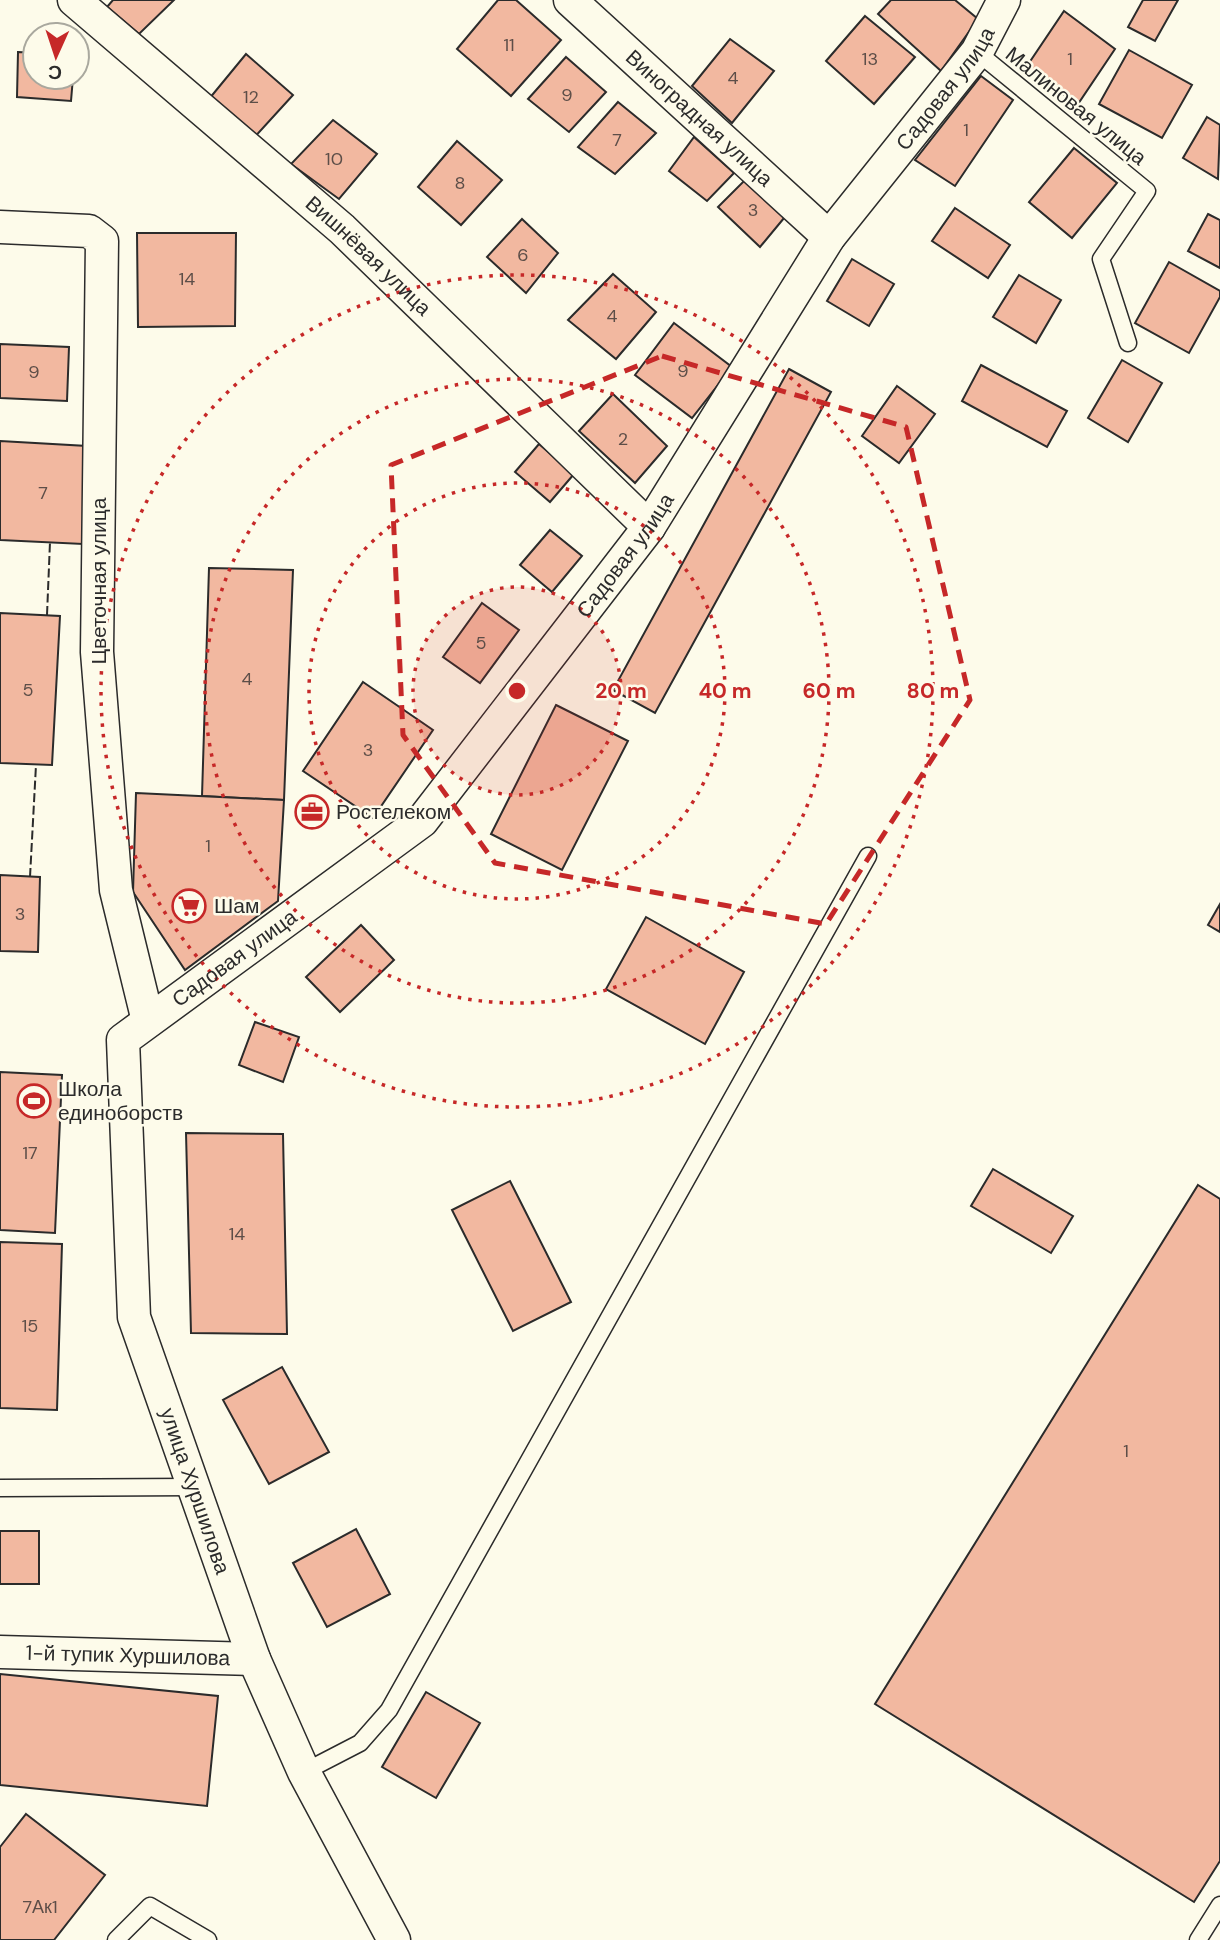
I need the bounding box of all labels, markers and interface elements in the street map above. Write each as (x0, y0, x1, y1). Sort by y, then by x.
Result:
north arrow (21, 21, 91, 91)
street label: Садовая улица (890, 22, 1002, 156)
house number: 11 (503, 33, 515, 57)
street label: Малиновая улица (1000, 40, 1153, 172)
street label: Виноградная улица (619, 44, 779, 193)
house number: 13 (862, 47, 878, 71)
house number: 1 (1067, 47, 1073, 71)
text: С (47, 60, 63, 85)
house number: 4 (728, 66, 739, 90)
house number: 9 (561, 83, 573, 107)
house number: 12 (243, 85, 259, 109)
house number: 1 (963, 118, 969, 142)
house number: 7 (612, 128, 622, 152)
house number: 10 (325, 147, 343, 171)
house number: 8 (455, 171, 465, 195)
street label: Вишнёвая улица (299, 190, 437, 322)
house number: 3 (748, 198, 758, 222)
house number: 6 (517, 243, 529, 267)
house number: 14 (179, 267, 195, 291)
house number: 4 (607, 304, 618, 328)
house number: 9 (677, 359, 689, 383)
house number: 9 (28, 360, 40, 384)
house number: 2 (618, 427, 628, 451)
house number: 7 (38, 481, 48, 505)
street label: Садовая улица (570, 488, 681, 623)
street label: Цветочная улица (85, 497, 113, 664)
house number: 5 (476, 631, 486, 655)
house number: 4 (242, 667, 253, 691)
text: 20 m (595, 677, 647, 705)
text: 40 m (698, 677, 752, 705)
text: 60 m (803, 677, 855, 705)
text: 80 m (907, 677, 959, 705)
house number: 5 (23, 678, 33, 702)
centre of rings (505, 679, 529, 703)
house number: 3 (363, 738, 373, 762)
office icon: Ростелеком (293, 793, 331, 831)
place label: Ростелеком (336, 798, 451, 826)
house number: 1 (205, 834, 211, 858)
supermarket icon: Шам (170, 887, 208, 925)
place label: Шам (214, 892, 259, 920)
house number: 3 (15, 902, 25, 926)
street label: Садовая улица (166, 903, 303, 1013)
place label: Школа единоборств (58, 1075, 183, 1127)
sports icon: Школа единоборств (15, 1082, 53, 1120)
house number: 17 (22, 1141, 38, 1165)
house number: 14 (229, 1222, 245, 1246)
house number: 15 (22, 1314, 38, 1338)
street label: улица Хуршилова (153, 1404, 237, 1578)
house number: 1 (1123, 1439, 1129, 1463)
street label: 1-й тупик Хуршилова (25, 1639, 231, 1672)
house number: 7Ак1 (22, 1895, 58, 1919)

